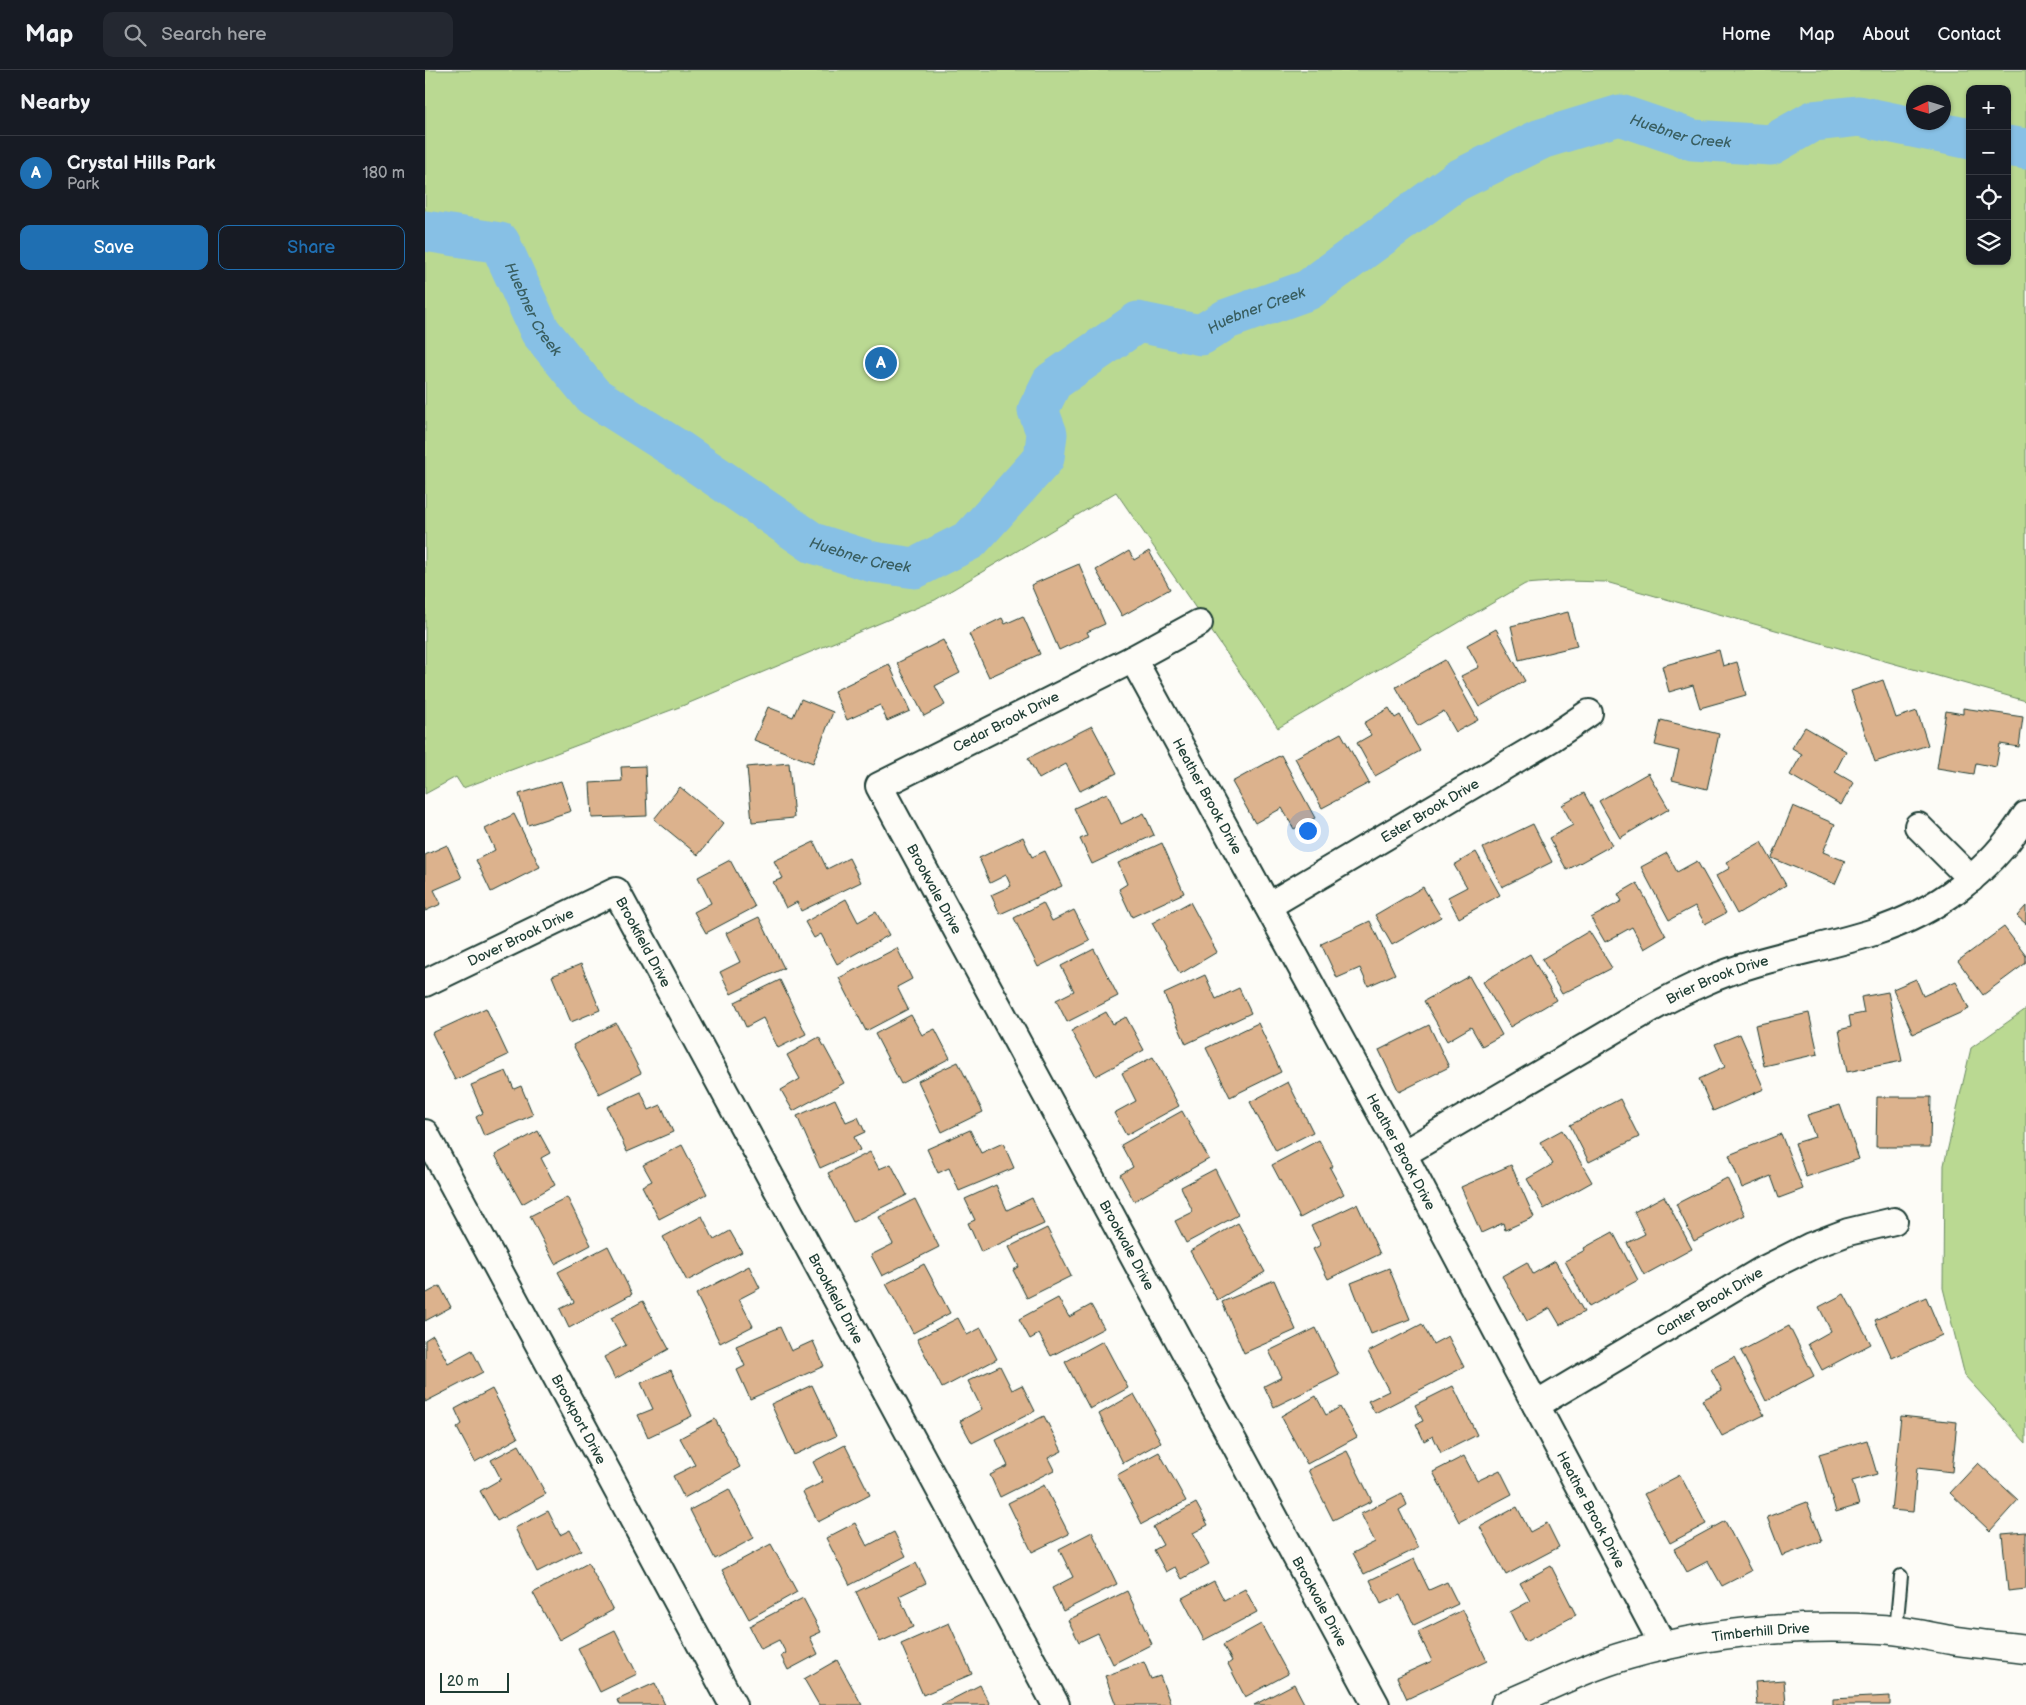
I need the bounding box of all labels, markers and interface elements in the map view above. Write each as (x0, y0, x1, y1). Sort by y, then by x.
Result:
search box (103, 12, 453, 57)
text: Map (25, 20, 73, 49)
icon: search (121, 21, 149, 49)
text: Search here (161, 23, 267, 46)
text: Home (1722, 24, 1771, 45)
text: Map (1799, 24, 1835, 45)
text: About (1863, 24, 1910, 45)
text: Contact (1938, 24, 2001, 45)
north arrow (1906, 85, 1951, 130)
map controls (1966, 85, 2011, 265)
button: + (1966, 85, 2011, 130)
text: Nearby (20, 90, 90, 115)
water label: Huebner Creek (1628, 110, 1732, 152)
button: − (1966, 130, 2011, 175)
text: Crystal Hills Park (67, 152, 216, 175)
text: A (31, 164, 41, 183)
text: 180 m (363, 164, 405, 183)
text: Park (67, 175, 99, 194)
button: locate (1966, 175, 2011, 220)
button: layers (1966, 220, 2011, 265)
button: Save (20, 225, 208, 270)
button: Share (218, 225, 405, 270)
water label: Huebner Creek (500, 259, 566, 360)
water label: Huebner Creek (1204, 282, 1308, 338)
pin: A (865, 344, 897, 382)
water label: Huebner Creek (807, 533, 912, 577)
street label: Cedar Brook Drive (950, 688, 1062, 756)
street label: Heather Brook Drive (1169, 735, 1246, 857)
street label: Ester Brook Drive (1378, 775, 1482, 846)
your location (1295, 818, 1321, 844)
street label: Brookvale Drive (903, 841, 966, 937)
street label: Brookfield Drive (612, 894, 675, 990)
street label: Dover Brook Drive (465, 904, 576, 970)
street label: Brier Brook Drive (1663, 952, 1770, 1008)
street label: Heather Brook Drive (1363, 1091, 1440, 1213)
street label: Brookvale Drive (1096, 1197, 1158, 1293)
street label: Brookfield Drive (805, 1250, 867, 1346)
street label: Canter Brook Drive (1653, 1263, 1766, 1340)
street label: Brookport Drive (548, 1371, 610, 1467)
street label: Heather Brook Drive (1553, 1448, 1629, 1571)
street label: Brookvale Drive (1289, 1553, 1351, 1649)
street label: Timberhill Drive (1711, 1619, 1810, 1645)
scale bar (440, 1670, 509, 1693)
text: 20 m (447, 1673, 479, 1690)

